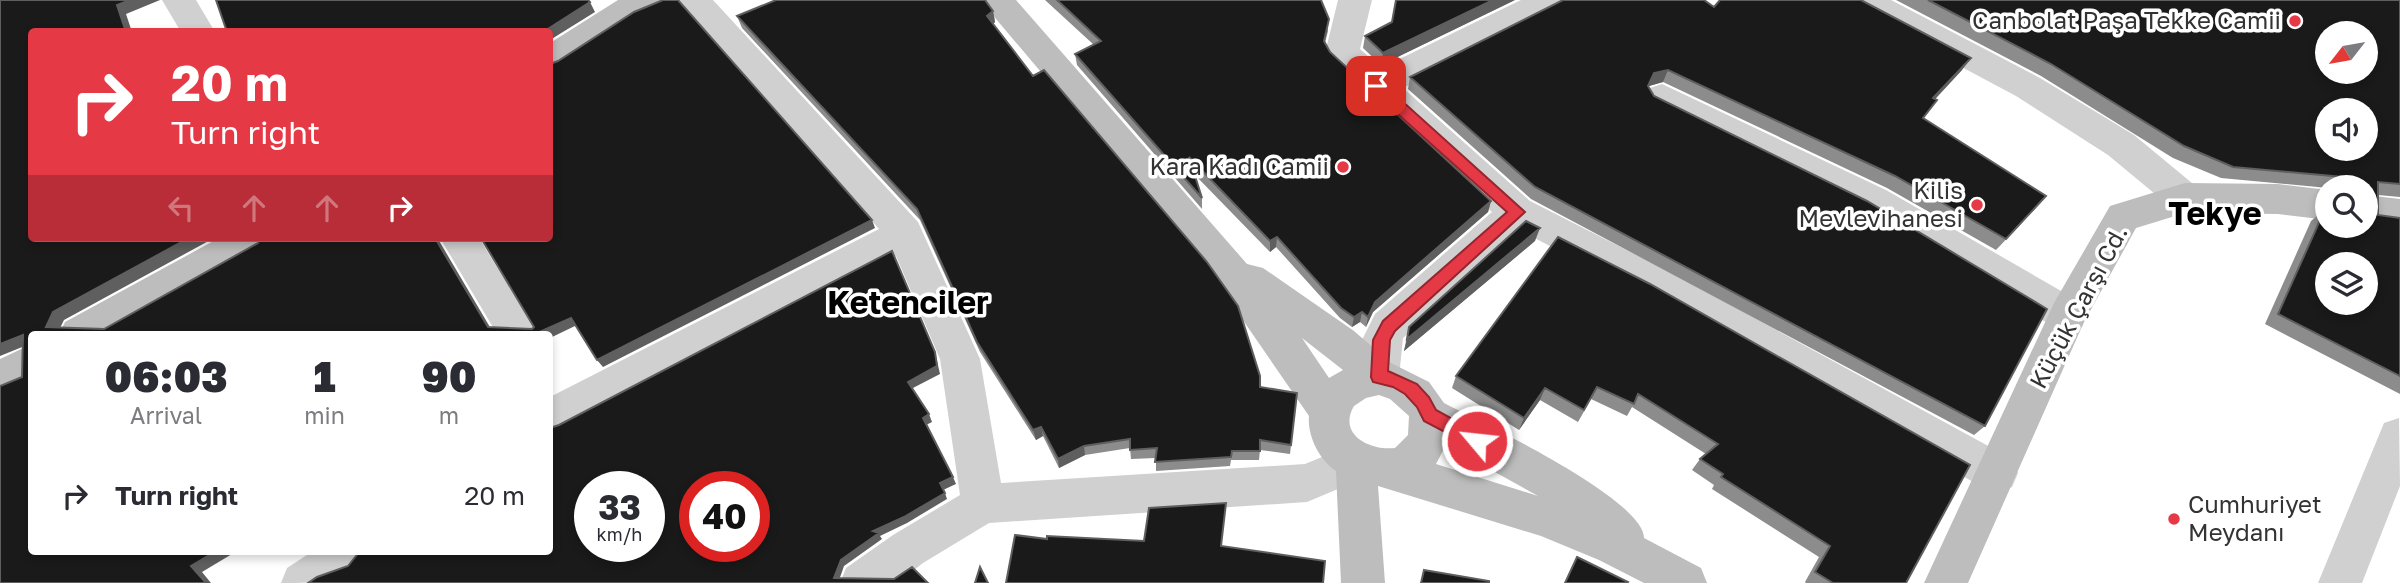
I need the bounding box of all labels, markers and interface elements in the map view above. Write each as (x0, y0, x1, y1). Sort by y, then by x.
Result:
place label: Canbolat Paşa Tekke Camii (1972, 5, 2281, 34)
marker: Canbolat Paşa Tekke Camii (2287, 13, 2303, 29)
north arrow (2315, 21, 2378, 84)
map controls (2315, 21, 2378, 315)
text: 20 m (171, 53, 288, 112)
icon: right (56, 56, 147, 147)
pin (1346, 56, 1406, 116)
icon: arrive (1357, 67, 1395, 105)
button: sound (2315, 98, 2378, 161)
text: Turn right (171, 113, 320, 151)
place label: Kara Kadı Camii (1149, 151, 1329, 180)
marker: Kara Kadı Camii (1335, 159, 1351, 175)
place label: Kilis Mevlevihanesi (1799, 175, 1963, 232)
button: search (2315, 175, 2378, 238)
icon: left (162, 189, 200, 227)
icon: ahead (235, 189, 273, 227)
icon: ahead (308, 189, 346, 227)
icon: right (381, 189, 419, 227)
district label: Tekye (2168, 194, 2262, 232)
marker: Kilis Mevlevihanesi (1969, 197, 1985, 213)
street label: Küçük Çarşı Cd. (2023, 220, 2133, 393)
button: layers (2315, 252, 2378, 315)
district label: Ketenciler (827, 283, 989, 321)
text: 06:03 (105, 351, 228, 401)
text: 1 (313, 351, 336, 401)
text: 90 (421, 351, 476, 401)
text: Arrival (130, 401, 202, 429)
text: min (304, 401, 345, 429)
text: m (439, 401, 459, 429)
position arrow (1440, 404, 1514, 478)
speed limit sign: 40 (679, 471, 770, 562)
icon: right (56, 477, 94, 515)
text: Turn right (115, 480, 238, 511)
text: 20 m (464, 480, 525, 511)
text: 33 (598, 486, 641, 528)
place label: Cumhuriyet Meydanı (2188, 489, 2322, 546)
marker: Cumhuriyet Meydanı (2166, 511, 2182, 527)
text: km/h (597, 523, 642, 545)

